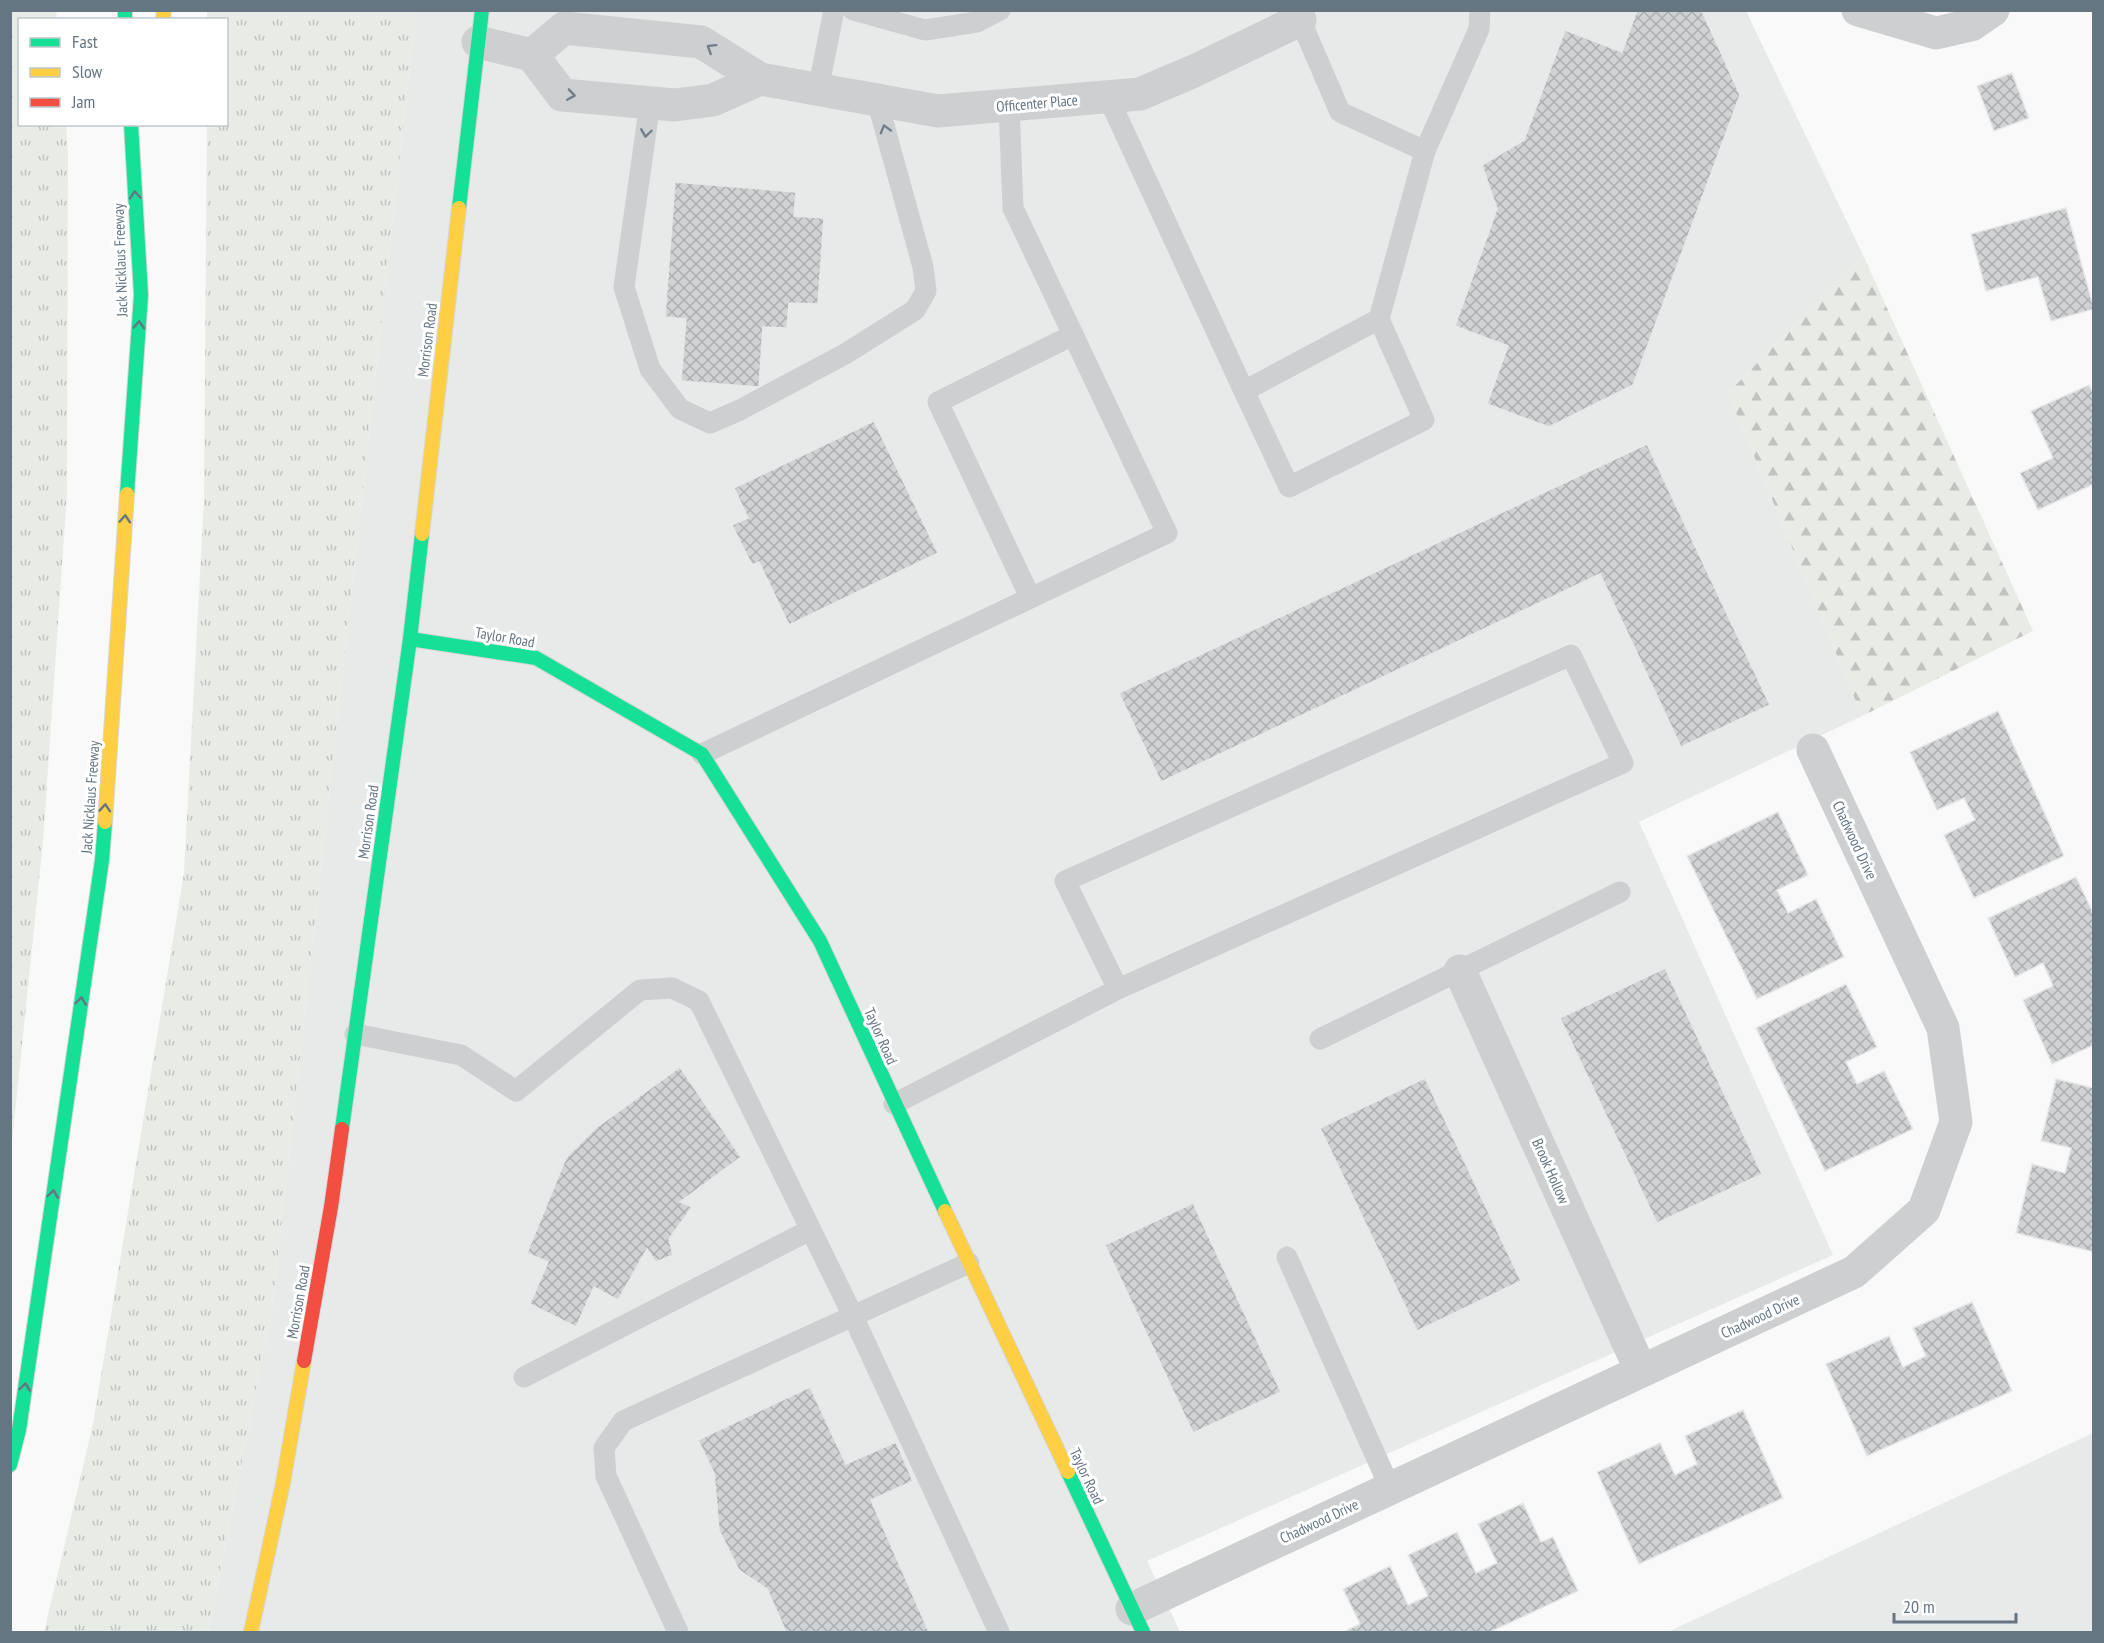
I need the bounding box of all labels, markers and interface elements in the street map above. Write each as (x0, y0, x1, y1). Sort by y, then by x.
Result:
legend (18, 18, 228, 126)
text: Fast (72, 30, 98, 53)
one-way arrow (707, 44, 717, 56)
text: Slow (72, 60, 103, 83)
one-way arrow (566, 88, 576, 101)
text: Jam (71, 90, 95, 113)
street label: Officenter Place (996, 90, 1078, 116)
one-way arrow (880, 124, 892, 135)
one-way arrow (640, 129, 652, 138)
one-way arrow (129, 190, 142, 199)
street label: Jack Nicklaus Freeway (109, 203, 132, 318)
street label: Morrison Road (413, 302, 441, 378)
one-way arrow (132, 320, 145, 329)
one-way arrow (119, 515, 132, 524)
street label: Taylor Road (474, 622, 536, 652)
street label: Jack Nicklaus Freeway (77, 739, 103, 855)
street label: Morrison Road (353, 784, 383, 860)
street label: Chadwood Drive (1829, 798, 1881, 882)
one-way arrow (99, 804, 112, 813)
one-way arrow (75, 997, 87, 1006)
street label: Taylor Road (860, 1005, 902, 1067)
street label: Brook Hollow (1528, 1135, 1574, 1207)
one-way arrow (47, 1190, 59, 1199)
street label: Morrison Road (282, 1264, 314, 1340)
street label: Chadwood Drive (1718, 1290, 1802, 1342)
one-way arrow (19, 1383, 31, 1392)
street label: Taylor Road (1066, 1445, 1108, 1507)
street label: Chadwood Drive (1277, 1495, 1361, 1547)
scale bar (1894, 1586, 2016, 1624)
text: 20 m (1903, 1595, 1935, 1618)

